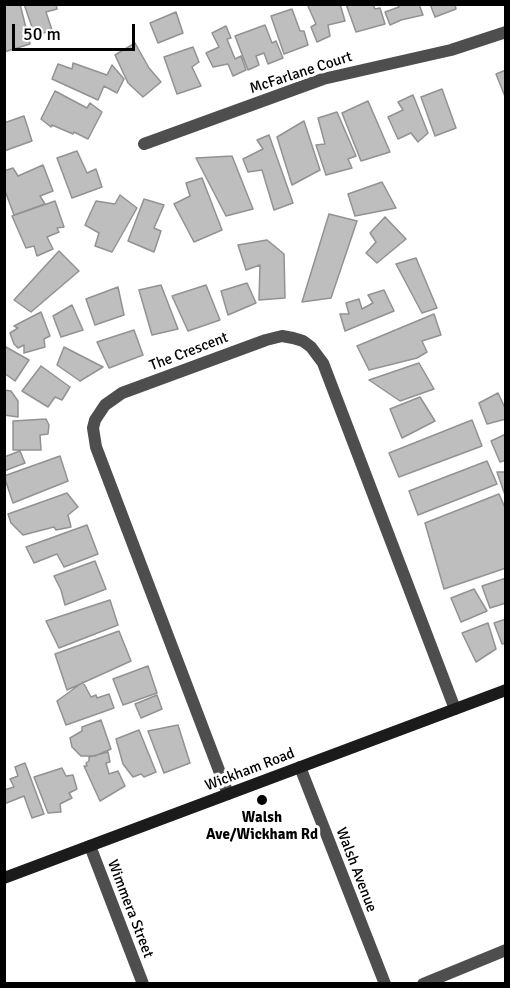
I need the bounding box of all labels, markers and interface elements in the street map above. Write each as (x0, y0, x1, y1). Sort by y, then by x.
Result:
scale bar (15, 12, 138, 50)
text: 50 m (23, 23, 61, 45)
street label: McFarlane Court (247, 48, 355, 98)
street label: The Crescent (147, 329, 231, 375)
street label: Wickham Road (203, 745, 297, 795)
marker: Walsh Ave/Wickham Rd (255, 793, 269, 807)
place label: Walsh Ave/Wickham Rd (206, 809, 318, 844)
street label: Walsh Avenue (332, 825, 380, 915)
street label: Wimmera Street (103, 857, 157, 961)

